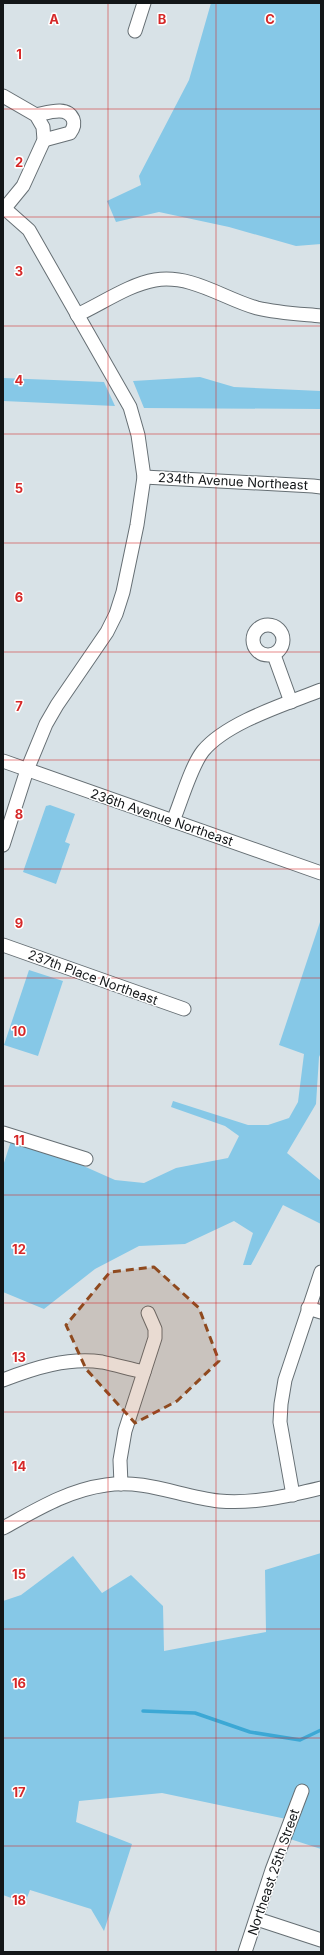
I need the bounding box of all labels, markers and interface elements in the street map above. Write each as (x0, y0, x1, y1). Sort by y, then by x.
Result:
text: A (49, 11, 59, 27)
text: B (158, 11, 167, 27)
text: C (265, 11, 275, 27)
text: 1 (16, 46, 22, 62)
text: 2 (15, 154, 23, 170)
text: 3 (15, 263, 23, 279)
text: 4 (15, 372, 24, 388)
street label: 234th Avenue Northeast (158, 469, 308, 493)
text: 5 (15, 480, 23, 496)
text: 6 (15, 589, 23, 605)
text: 7 (15, 698, 23, 714)
street label: 236th Avenue Northeast (89, 785, 235, 849)
text: 8 (15, 806, 23, 822)
text: 9 (15, 915, 23, 931)
street label: 237th Place Northeast (26, 946, 160, 1008)
text: 10 (12, 1023, 26, 1039)
text: 11 (13, 1132, 25, 1148)
text: 12 (12, 1241, 26, 1257)
text: 13 (12, 1349, 26, 1365)
text: 14 (12, 1458, 26, 1474)
text: 15 (12, 1566, 26, 1582)
text: 16 (12, 1675, 26, 1691)
text: 17 (12, 1784, 26, 1800)
street label: Northeast 25th Street (244, 1807, 302, 1937)
text: 18 (12, 1892, 26, 1908)

